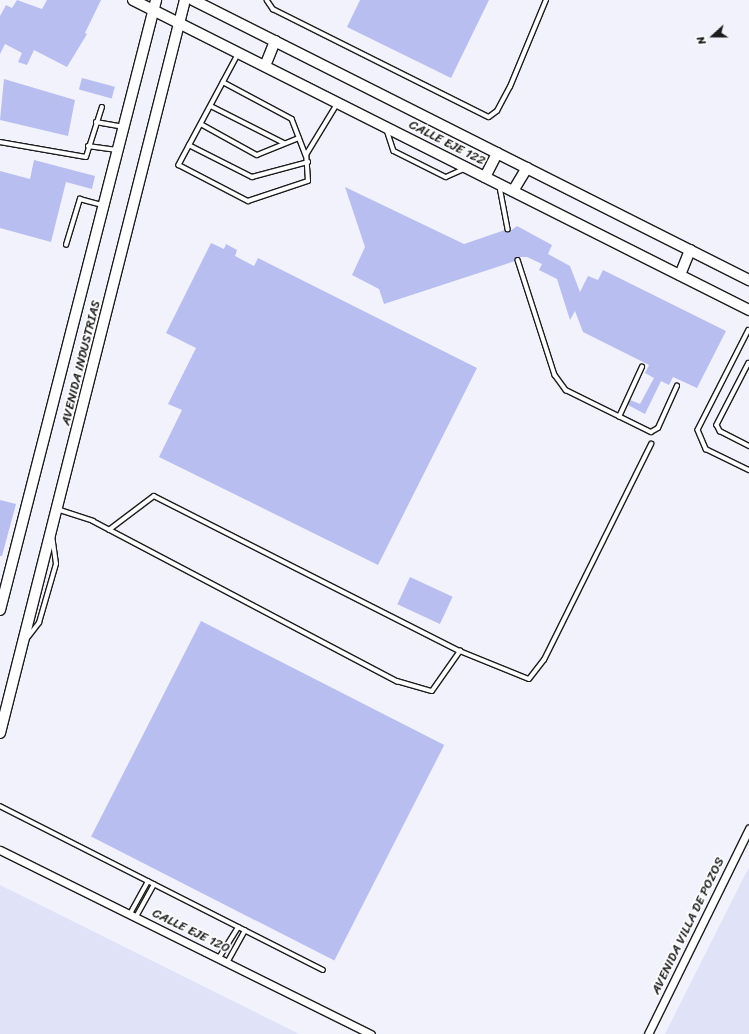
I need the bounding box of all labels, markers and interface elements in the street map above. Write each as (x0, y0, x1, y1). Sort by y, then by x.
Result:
north arrow (693, 16, 733, 56)
text: N (691, 34, 712, 47)
street label: CALLE EJE 122 (406, 117, 488, 169)
street label: AVENIDA INDUSTRIAS (58, 299, 104, 427)
street label: AVENIDA VILLA DE POZOS (648, 855, 728, 997)
street label: CALLE EJE 120 (150, 905, 232, 957)

